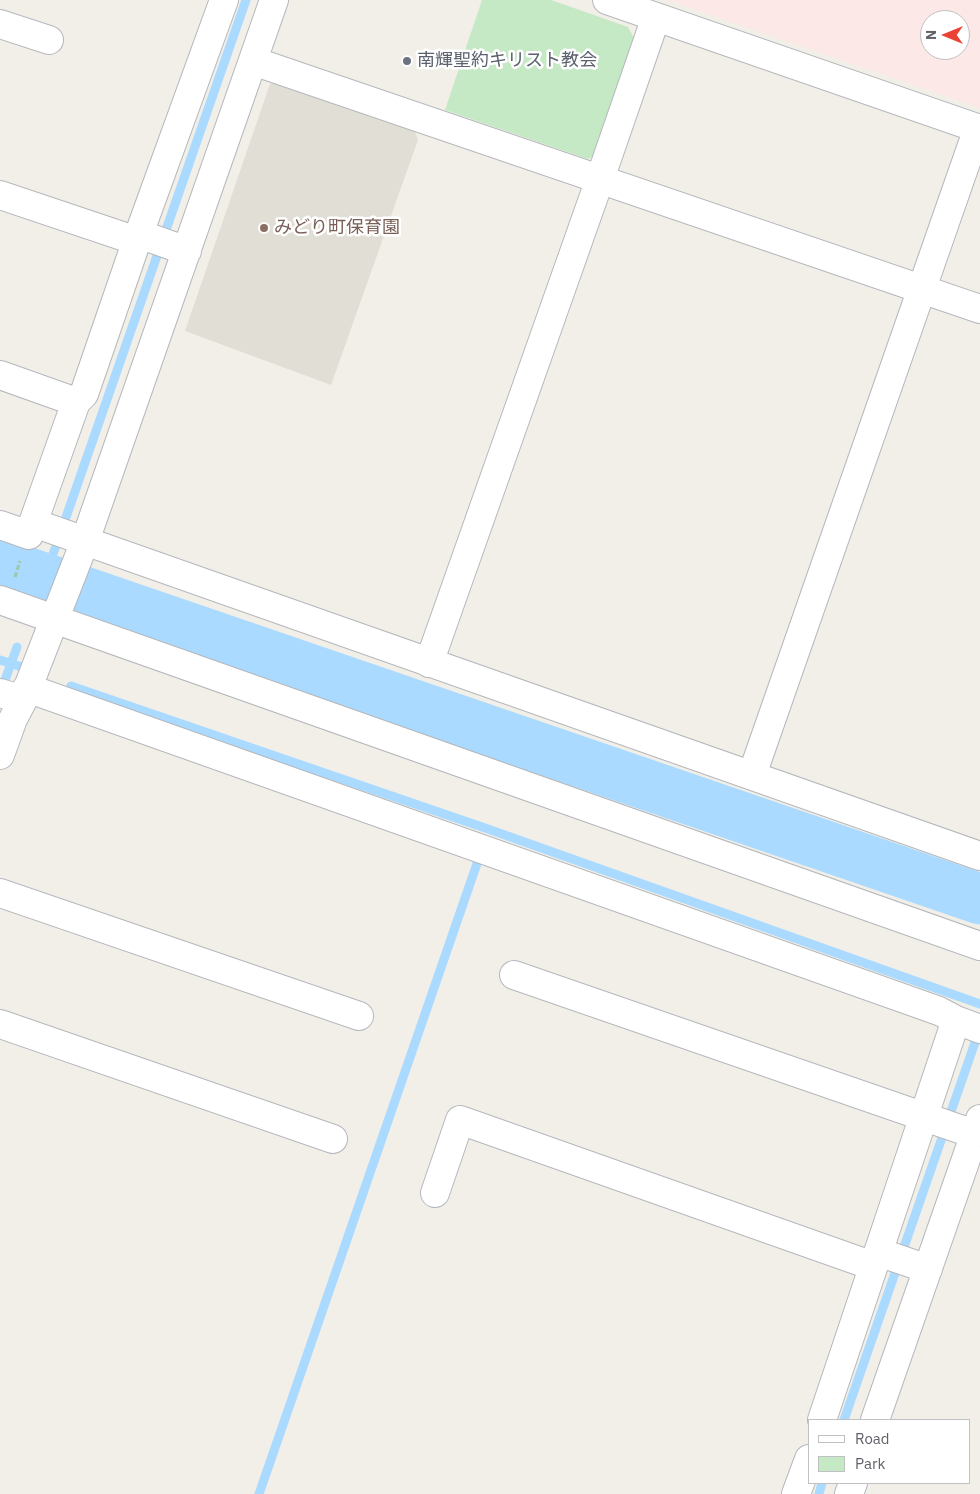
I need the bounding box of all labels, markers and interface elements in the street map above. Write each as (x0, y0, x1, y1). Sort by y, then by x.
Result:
north arrow (920, 10, 970, 60)
text: N (922, 30, 940, 40)
place label: 南輝聖約キリスト教会 (417, 50, 597, 72)
marker: 南輝聖約キリスト教会 (401, 55, 413, 67)
place label: みどり町保育園 (274, 217, 400, 239)
marker: みどり町保育園 (258, 222, 270, 234)
legend (808, 1419, 970, 1484)
text: Road (855, 1429, 890, 1448)
text: Park (855, 1454, 885, 1473)

